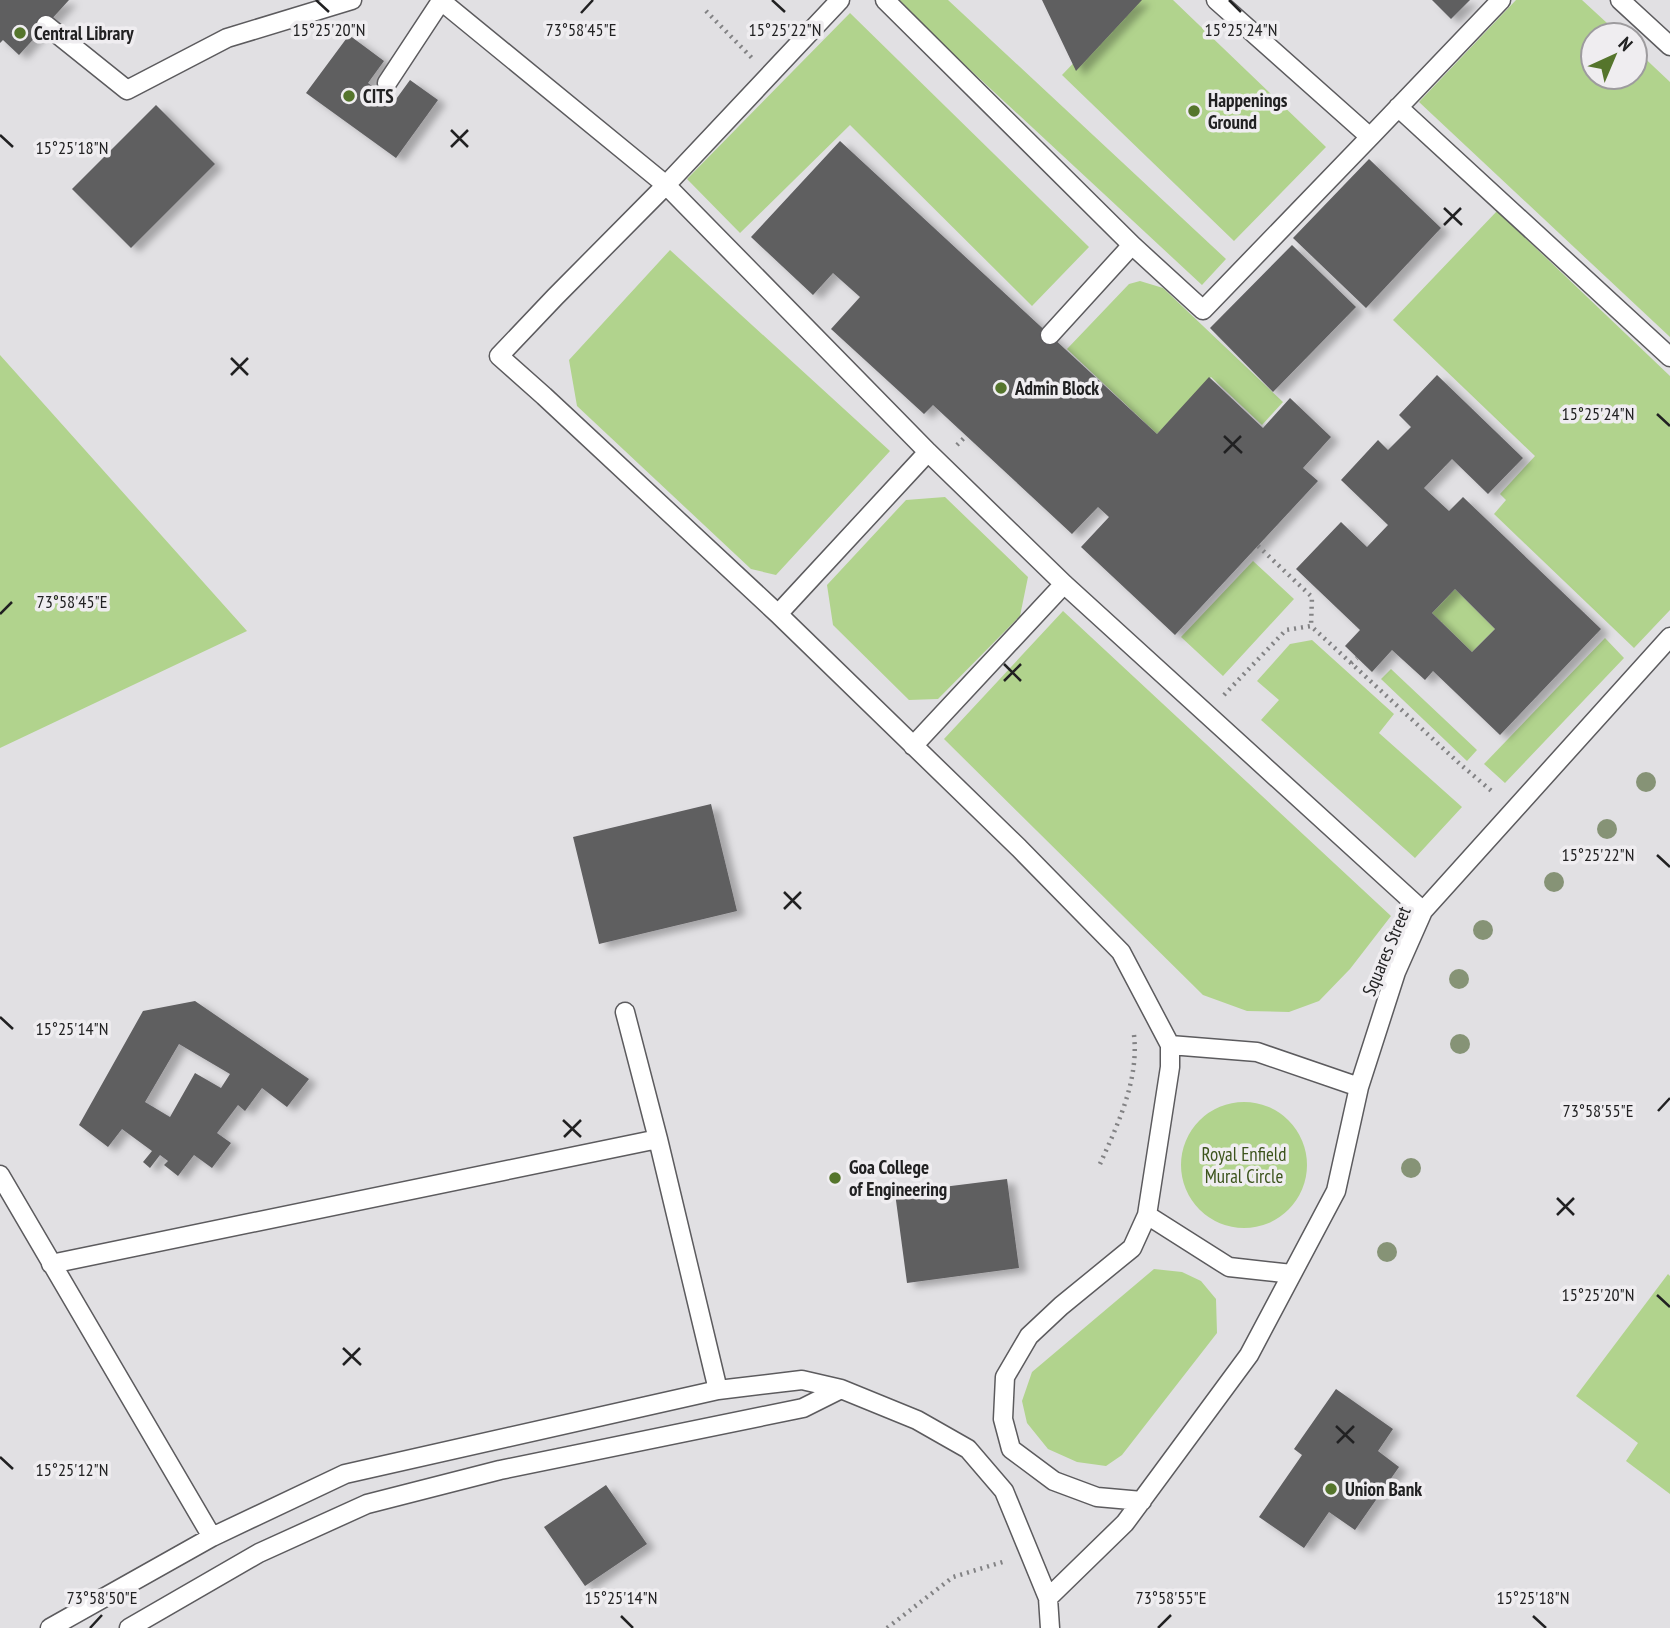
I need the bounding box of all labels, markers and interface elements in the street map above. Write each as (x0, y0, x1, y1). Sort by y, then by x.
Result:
text: 15°25'20"N (293, 18, 365, 41)
text: 73°58'45"E (546, 18, 616, 41)
text: 15°25'22"N (749, 18, 821, 41)
text: 15°25'24"N (1205, 18, 1277, 41)
place label: Central Library (34, 21, 134, 45)
north arrow (1579, 21, 1649, 91)
marker: Central Library (12, 25, 28, 41)
text: N (1614, 32, 1638, 56)
place label: CITS (363, 84, 394, 108)
marker: CITS (341, 88, 357, 104)
place label: Happenings Ground (1208, 88, 1288, 134)
marker: Happenings Ground (1186, 103, 1202, 119)
text: 15°25'18"N (36, 136, 108, 159)
place label: Admin Block (1014, 376, 1099, 400)
marker: Admin Block (993, 380, 1009, 396)
text: 15°25'24"N (1562, 402, 1634, 425)
text: 73°58'45"E (37, 590, 107, 613)
text: 15°25'22"N (1562, 843, 1634, 866)
street label: Squares Street (1356, 902, 1416, 999)
text: 15°25'14"N (36, 1017, 108, 1040)
text: 73°58'55"E (1563, 1099, 1633, 1122)
park label: Royal Enfield Mural Circle (1202, 1142, 1286, 1188)
place label: Goa College of Engineering (849, 1155, 947, 1201)
marker: Goa College of Engineering (827, 1170, 843, 1186)
text: 15°25'20"N (1562, 1283, 1634, 1306)
text: 15°25'12"N (36, 1458, 108, 1481)
place label: Union Bank (1345, 1477, 1422, 1501)
marker: Union Bank (1323, 1481, 1339, 1497)
text: 73°58'50"E (67, 1586, 137, 1609)
text: 15°25'14"N (585, 1586, 657, 1609)
text: 73°58'55"E (1136, 1586, 1206, 1609)
text: 15°25'18"N (1497, 1586, 1569, 1609)

